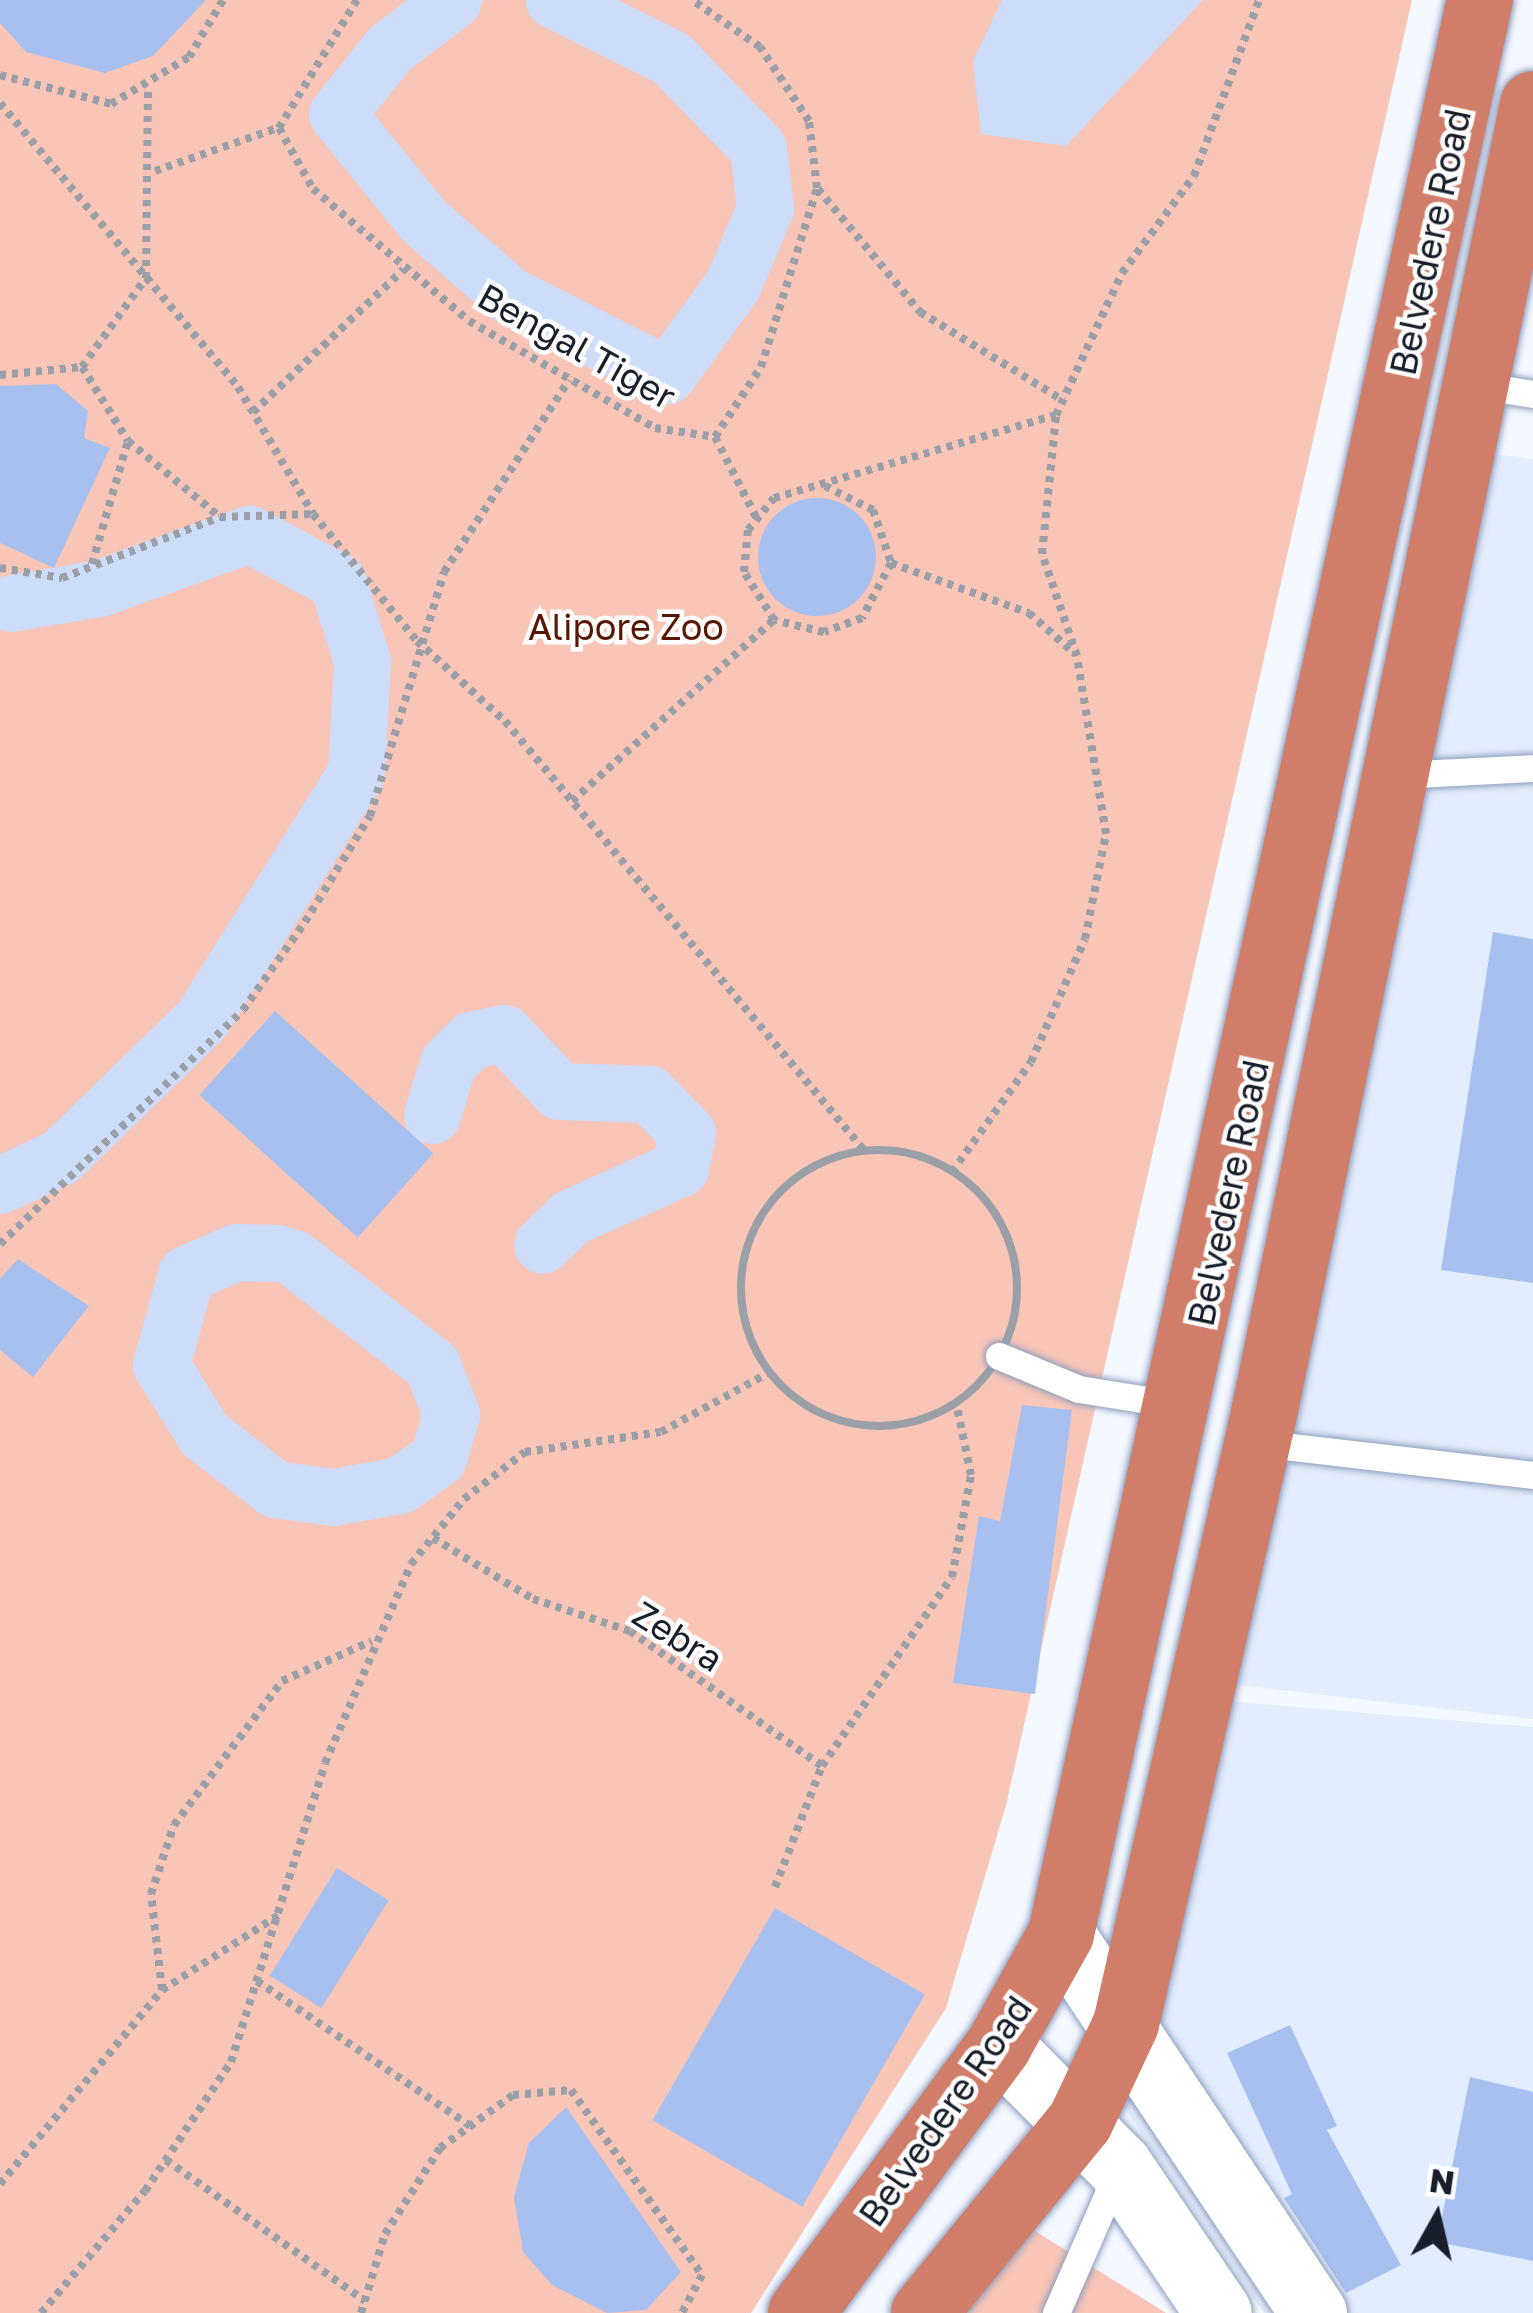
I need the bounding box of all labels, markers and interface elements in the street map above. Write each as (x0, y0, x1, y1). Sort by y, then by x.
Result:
street label: Belvedere Road (1381, 105, 1479, 379)
street label: Bengal Tiger (471, 274, 683, 418)
park label: Alipore Zoo (528, 605, 724, 649)
street label: Belvedere Road (1179, 1056, 1277, 1330)
street label: Zebra (625, 1592, 731, 1680)
street label: Belvedere Road (850, 1988, 1040, 2234)
north arrow (1377, 2157, 1497, 2277)
text: N (1427, 2160, 1457, 2202)

